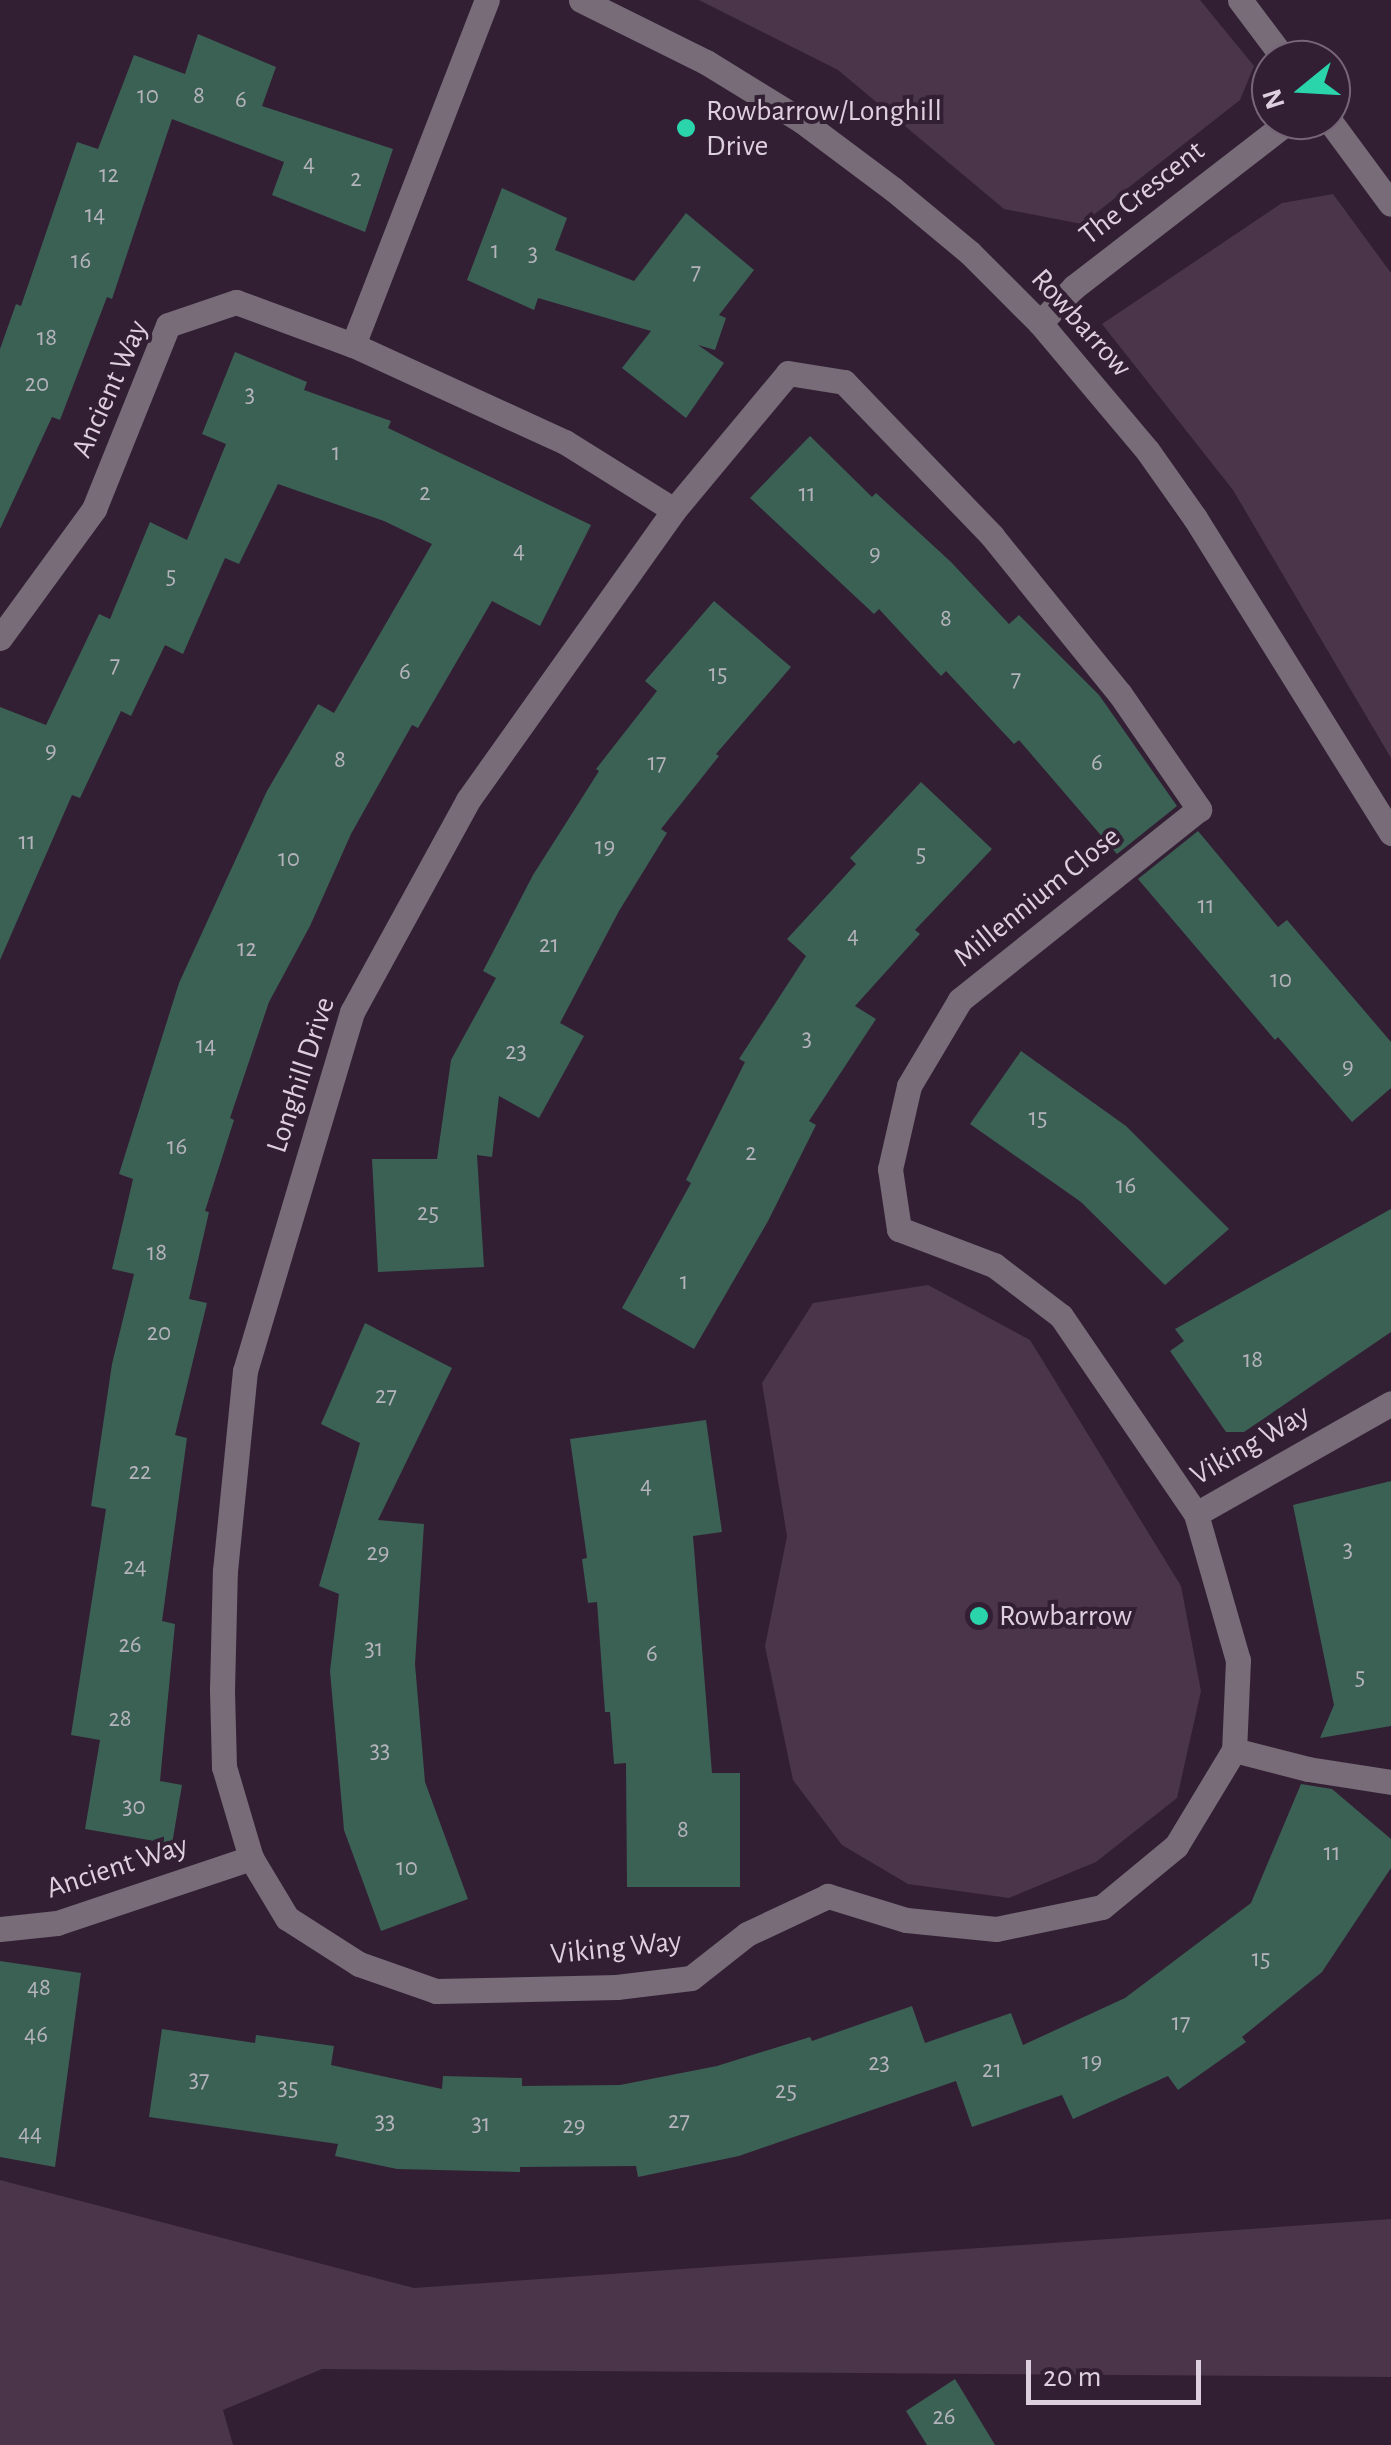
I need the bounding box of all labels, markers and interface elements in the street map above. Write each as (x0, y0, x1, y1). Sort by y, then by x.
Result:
north arrow (1251, 40, 1351, 140)
house number: 10 (137, 81, 159, 111)
house number: 8 (193, 81, 205, 111)
house number: 6 (235, 85, 247, 115)
text: N (1258, 85, 1291, 112)
place label: Rowbarrow/Longhill Drive (706, 93, 942, 164)
marker: Rowbarrow/Longhill Drive (675, 117, 697, 139)
street label: The Crescent (1072, 133, 1212, 253)
house number: 4 (303, 149, 315, 179)
house number: 12 (99, 160, 119, 190)
house number: 2 (350, 164, 362, 194)
house number: 14 (85, 200, 105, 230)
house number: 1 (491, 236, 499, 266)
house number: 3 (528, 239, 538, 269)
house number: 16 (71, 246, 91, 276)
house number: 7 (691, 257, 701, 287)
street label: Rowbarrow (1023, 262, 1139, 384)
street label: Ancient Way (64, 315, 156, 463)
house number: 18 (37, 323, 57, 353)
house number: 20 (25, 369, 49, 399)
house number: 3 (245, 380, 255, 410)
house number: 1 (332, 438, 340, 468)
house number: 2 (419, 478, 431, 508)
house number: 11 (798, 479, 816, 509)
house number: 4 (513, 536, 525, 566)
house number: 9 (869, 539, 881, 569)
house number: 5 (166, 561, 176, 591)
house number: 8 (940, 604, 952, 634)
house number: 7 (110, 650, 120, 680)
house number: 6 (399, 657, 411, 687)
house number: 15 (708, 659, 728, 689)
house number: 7 (1011, 664, 1021, 694)
house number: 9 (45, 736, 57, 766)
house number: 8 (334, 745, 346, 775)
house number: 17 (647, 748, 667, 778)
house number: 6 (1091, 748, 1103, 778)
street label: Millennium Close (946, 819, 1128, 975)
house number: 11 (18, 827, 36, 857)
house number: 19 (595, 832, 615, 862)
house number: 5 (916, 839, 926, 869)
house number: 10 (278, 844, 300, 874)
house number: 11 (1197, 891, 1215, 921)
house number: 4 (847, 921, 859, 951)
house number: 21 (539, 930, 559, 960)
house number: 12 (237, 934, 257, 964)
house number: 10 (1270, 965, 1292, 995)
street label: Longhill Drive (259, 993, 343, 1157)
house number: 3 (802, 1024, 812, 1054)
house number: 14 (196, 1031, 216, 1061)
house number: 23 (505, 1037, 527, 1067)
house number: 9 (1342, 1052, 1354, 1082)
house number: 15 (1028, 1103, 1048, 1133)
house number: 16 (167, 1132, 187, 1162)
house number: 2 (745, 1138, 757, 1168)
house number: 16 (1116, 1171, 1136, 1201)
house number: 25 (417, 1198, 439, 1228)
house number: 18 (147, 1238, 167, 1268)
house number: 1 (680, 1267, 688, 1297)
house number: 20 (147, 1318, 171, 1348)
house number: 18 (1243, 1345, 1263, 1375)
house number: 27 (375, 1381, 397, 1411)
street label: Viking Way (1184, 1397, 1316, 1493)
house number: 22 (129, 1457, 151, 1487)
house number: 4 (640, 1471, 652, 1501)
house number: 3 (1343, 1535, 1353, 1565)
house number: 29 (366, 1538, 390, 1568)
house number: 24 (123, 1552, 147, 1582)
place label: Rowbarrow (999, 1598, 1132, 1634)
marker: Rowbarrow (968, 1605, 990, 1627)
house number: 26 (118, 1630, 142, 1660)
house number: 31 (365, 1634, 383, 1664)
house number: 6 (646, 1639, 658, 1669)
house number: 5 (1355, 1662, 1365, 1692)
house number: 28 (108, 1704, 132, 1734)
house number: 33 (370, 1736, 390, 1766)
house number: 30 (122, 1792, 146, 1822)
house number: 8 (677, 1815, 689, 1845)
street label: Ancient Way (42, 1827, 192, 1907)
house number: 11 (1323, 1838, 1341, 1868)
house number: 10 (396, 1853, 418, 1883)
street label: Viking Way (549, 1923, 683, 1973)
house number: 15 (1251, 1944, 1271, 1974)
house number: 48 (27, 1973, 51, 2003)
house number: 17 (1171, 2008, 1191, 2038)
house number: 46 (24, 2020, 48, 2050)
house number: 19 (1082, 2047, 1102, 2077)
house number: 23 (868, 2048, 890, 2078)
house number: 21 (982, 2055, 1002, 2085)
house number: 37 (189, 2065, 209, 2095)
house number: 35 (278, 2073, 298, 2103)
house number: 25 (775, 2076, 797, 2106)
house number: 27 (668, 2106, 690, 2136)
house number: 33 (375, 2107, 395, 2137)
house number: 31 (472, 2109, 490, 2139)
house number: 29 (562, 2111, 586, 2141)
house number: 44 (18, 2119, 42, 2149)
scale bar (1031, 2340, 1206, 2402)
text: 20 m (1043, 2362, 1101, 2392)
house number: 26 (932, 2402, 956, 2432)

